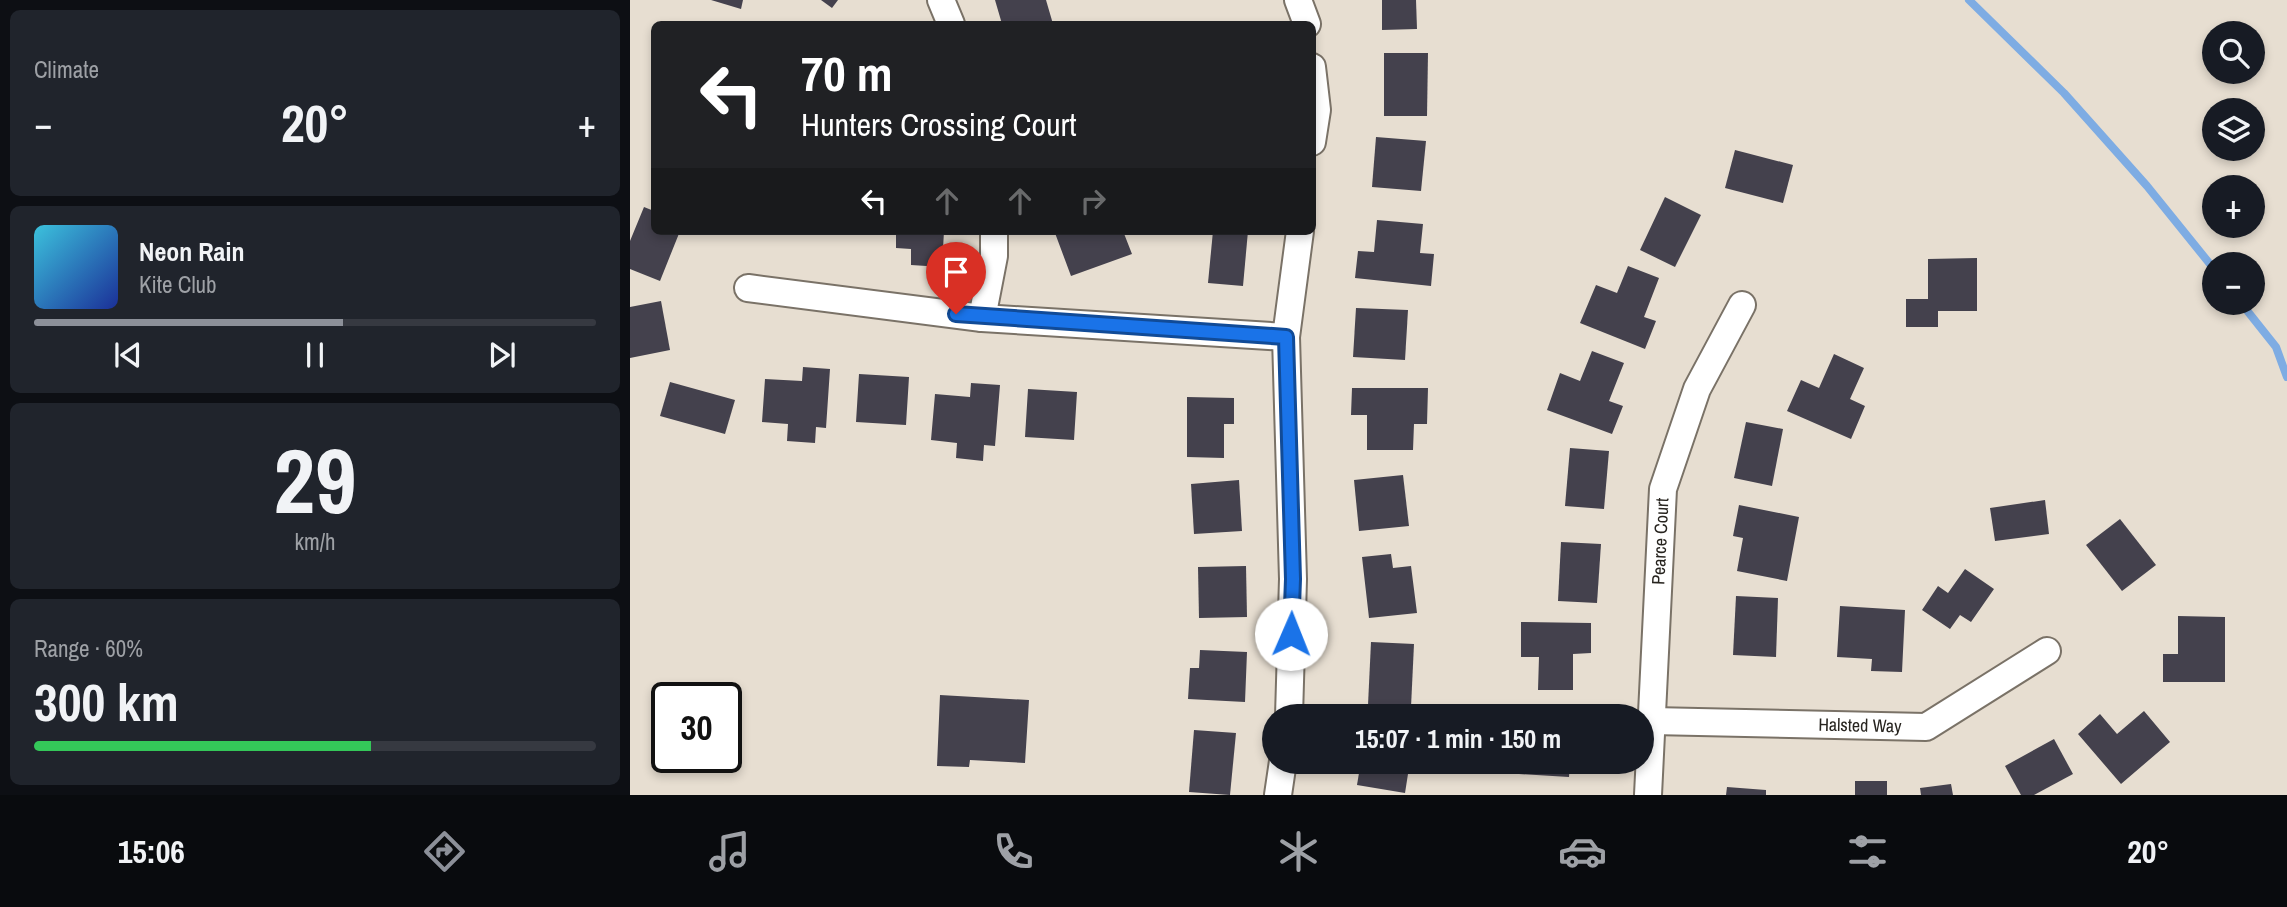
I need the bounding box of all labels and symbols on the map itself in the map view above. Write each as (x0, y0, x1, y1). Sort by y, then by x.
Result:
pin (926, 242, 986, 314)
street label: Pearce Court (1645, 497, 1675, 585)
position arrow (1254, 597, 1328, 671)
speed limit sign: 30 (651, 682, 742, 773)
street label: Halsted Way (1818, 712, 1902, 738)

